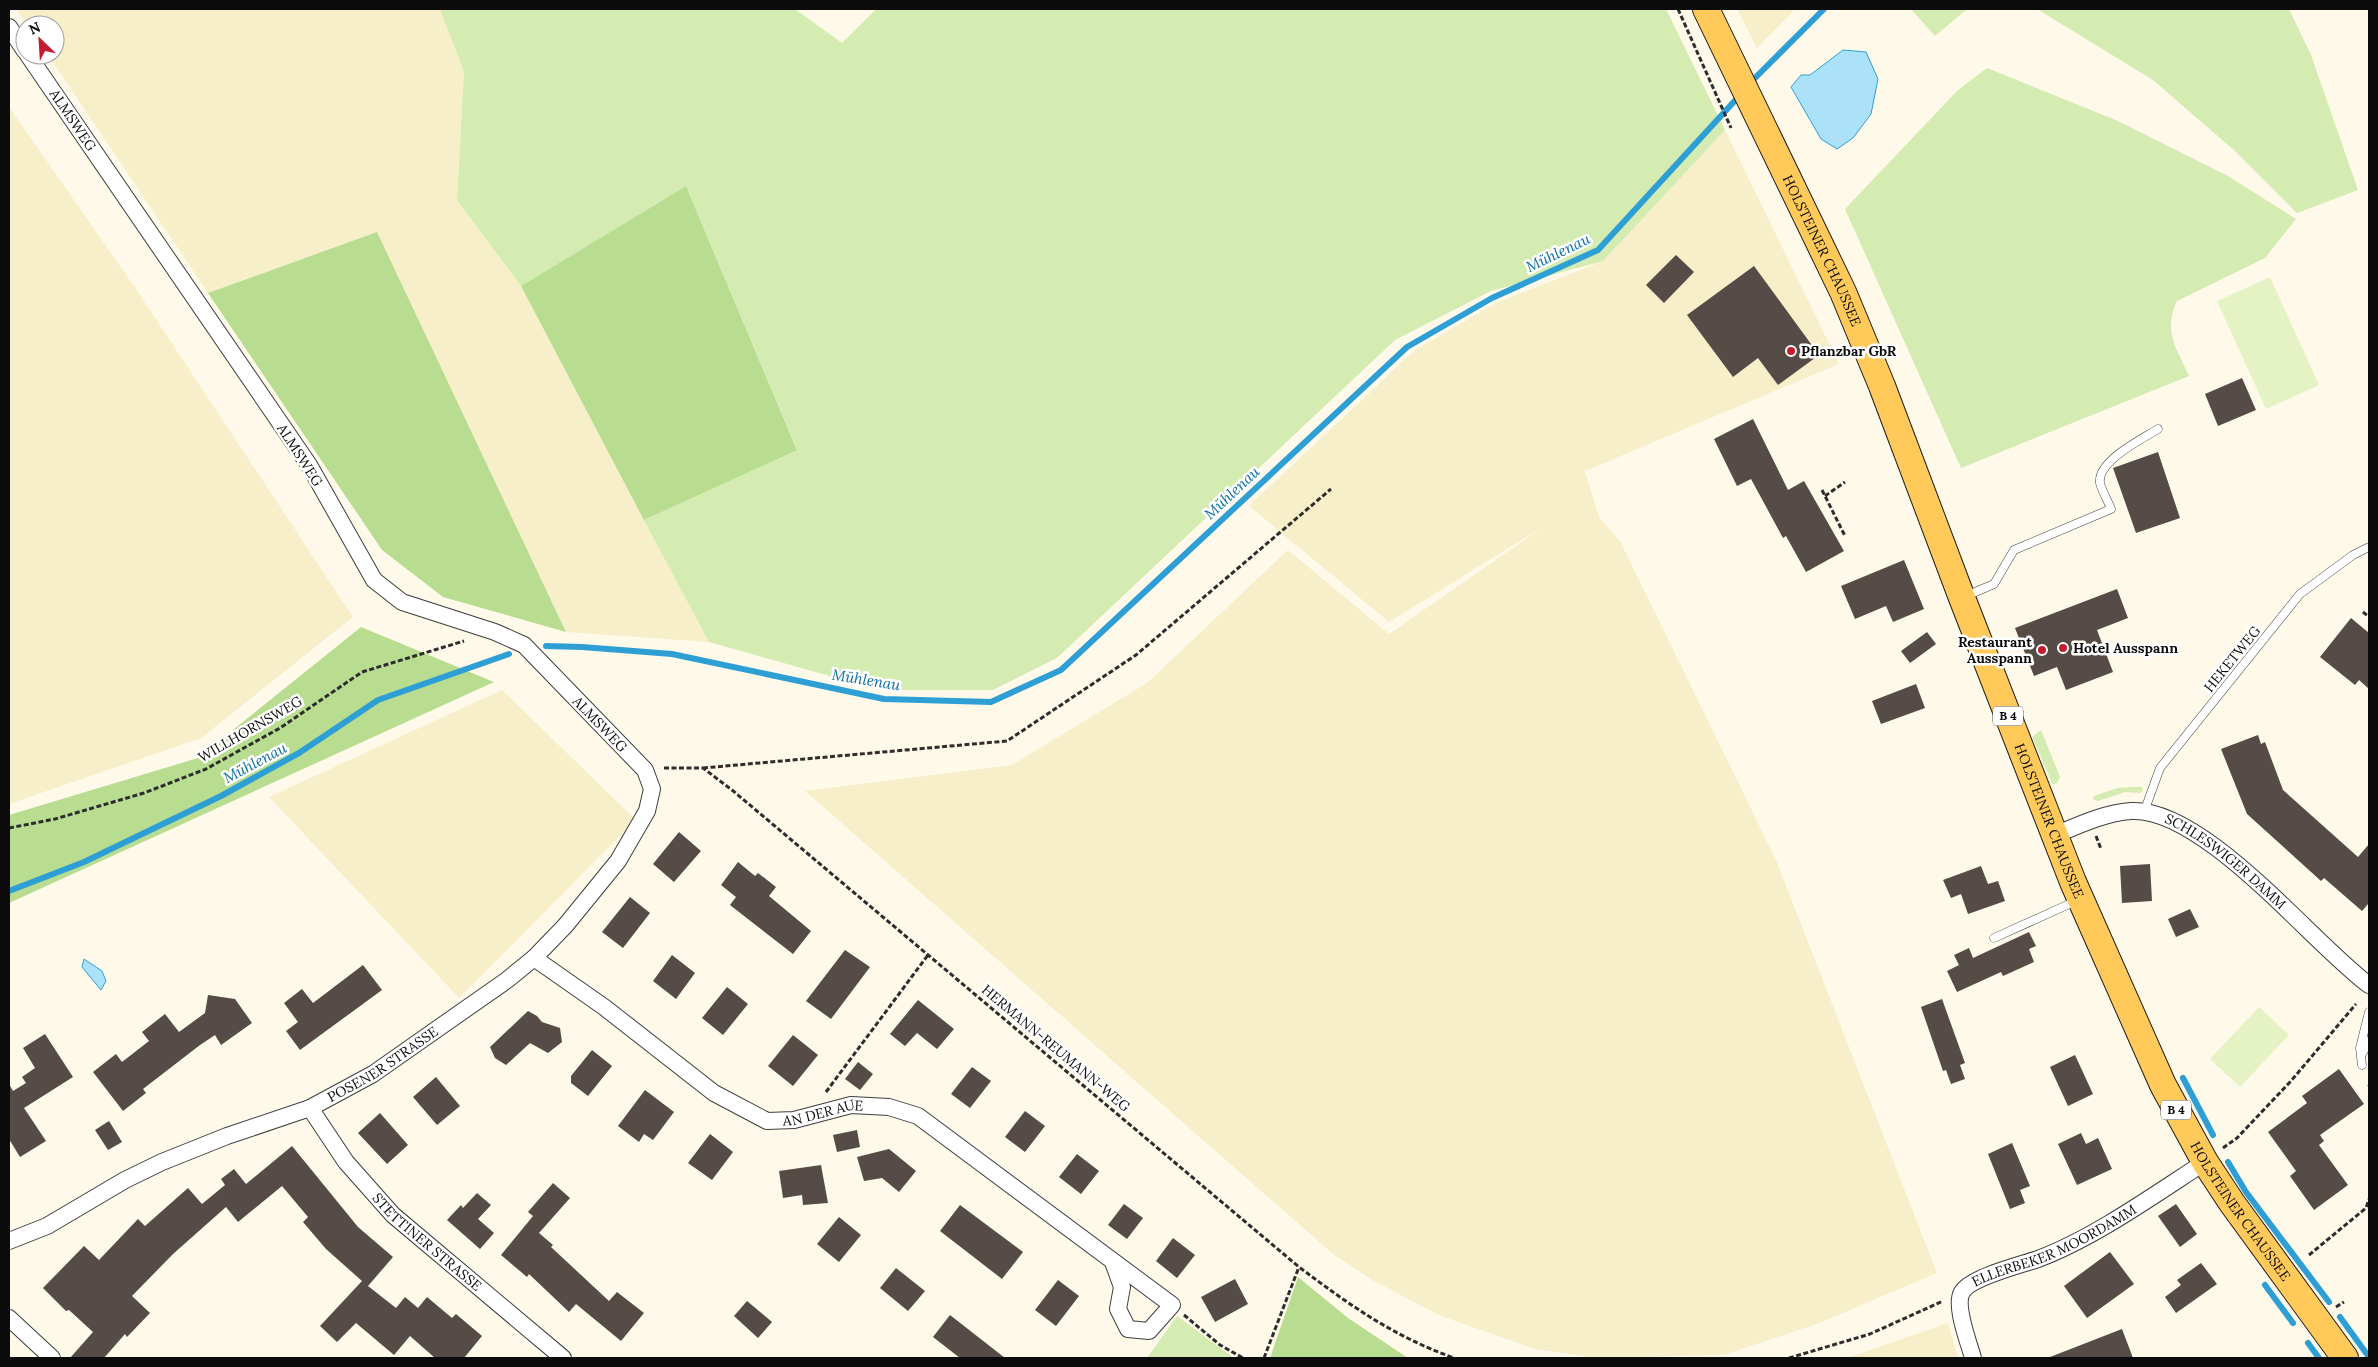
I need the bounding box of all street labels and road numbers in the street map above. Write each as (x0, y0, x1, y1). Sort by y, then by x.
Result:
street label: ALMSWEG (45, 85, 100, 155)
street label: HOLSTEINER CHAUSSEE (1779, 172, 1865, 329)
street label: ALMSWEG (273, 420, 327, 490)
street label: HEKETWEG (2200, 622, 2264, 696)
street label: WILLHORNSWEG (195, 692, 306, 766)
street label: ALMSWEG (568, 692, 631, 756)
road number: B 4 (1993, 706, 2023, 726)
street label: HOLSTEINER CHAUSSEE (2011, 741, 2088, 901)
street label: SCHLESWIGER DAMM (2162, 809, 2290, 913)
street label: HERMANN-REUMANN-WEG (978, 981, 1134, 1116)
street label: POSENER STRASSE (324, 1022, 442, 1106)
street label: AN DER AUE (781, 1095, 864, 1129)
road number: B 4 (2161, 1100, 2191, 1120)
street label: HOLSTEINER CHAUSSEE (2187, 1138, 2295, 1285)
street label: STETTINER STRASSE (369, 1189, 486, 1295)
street label: ELLERBEKER MOORDAMM (1969, 1200, 2140, 1291)

